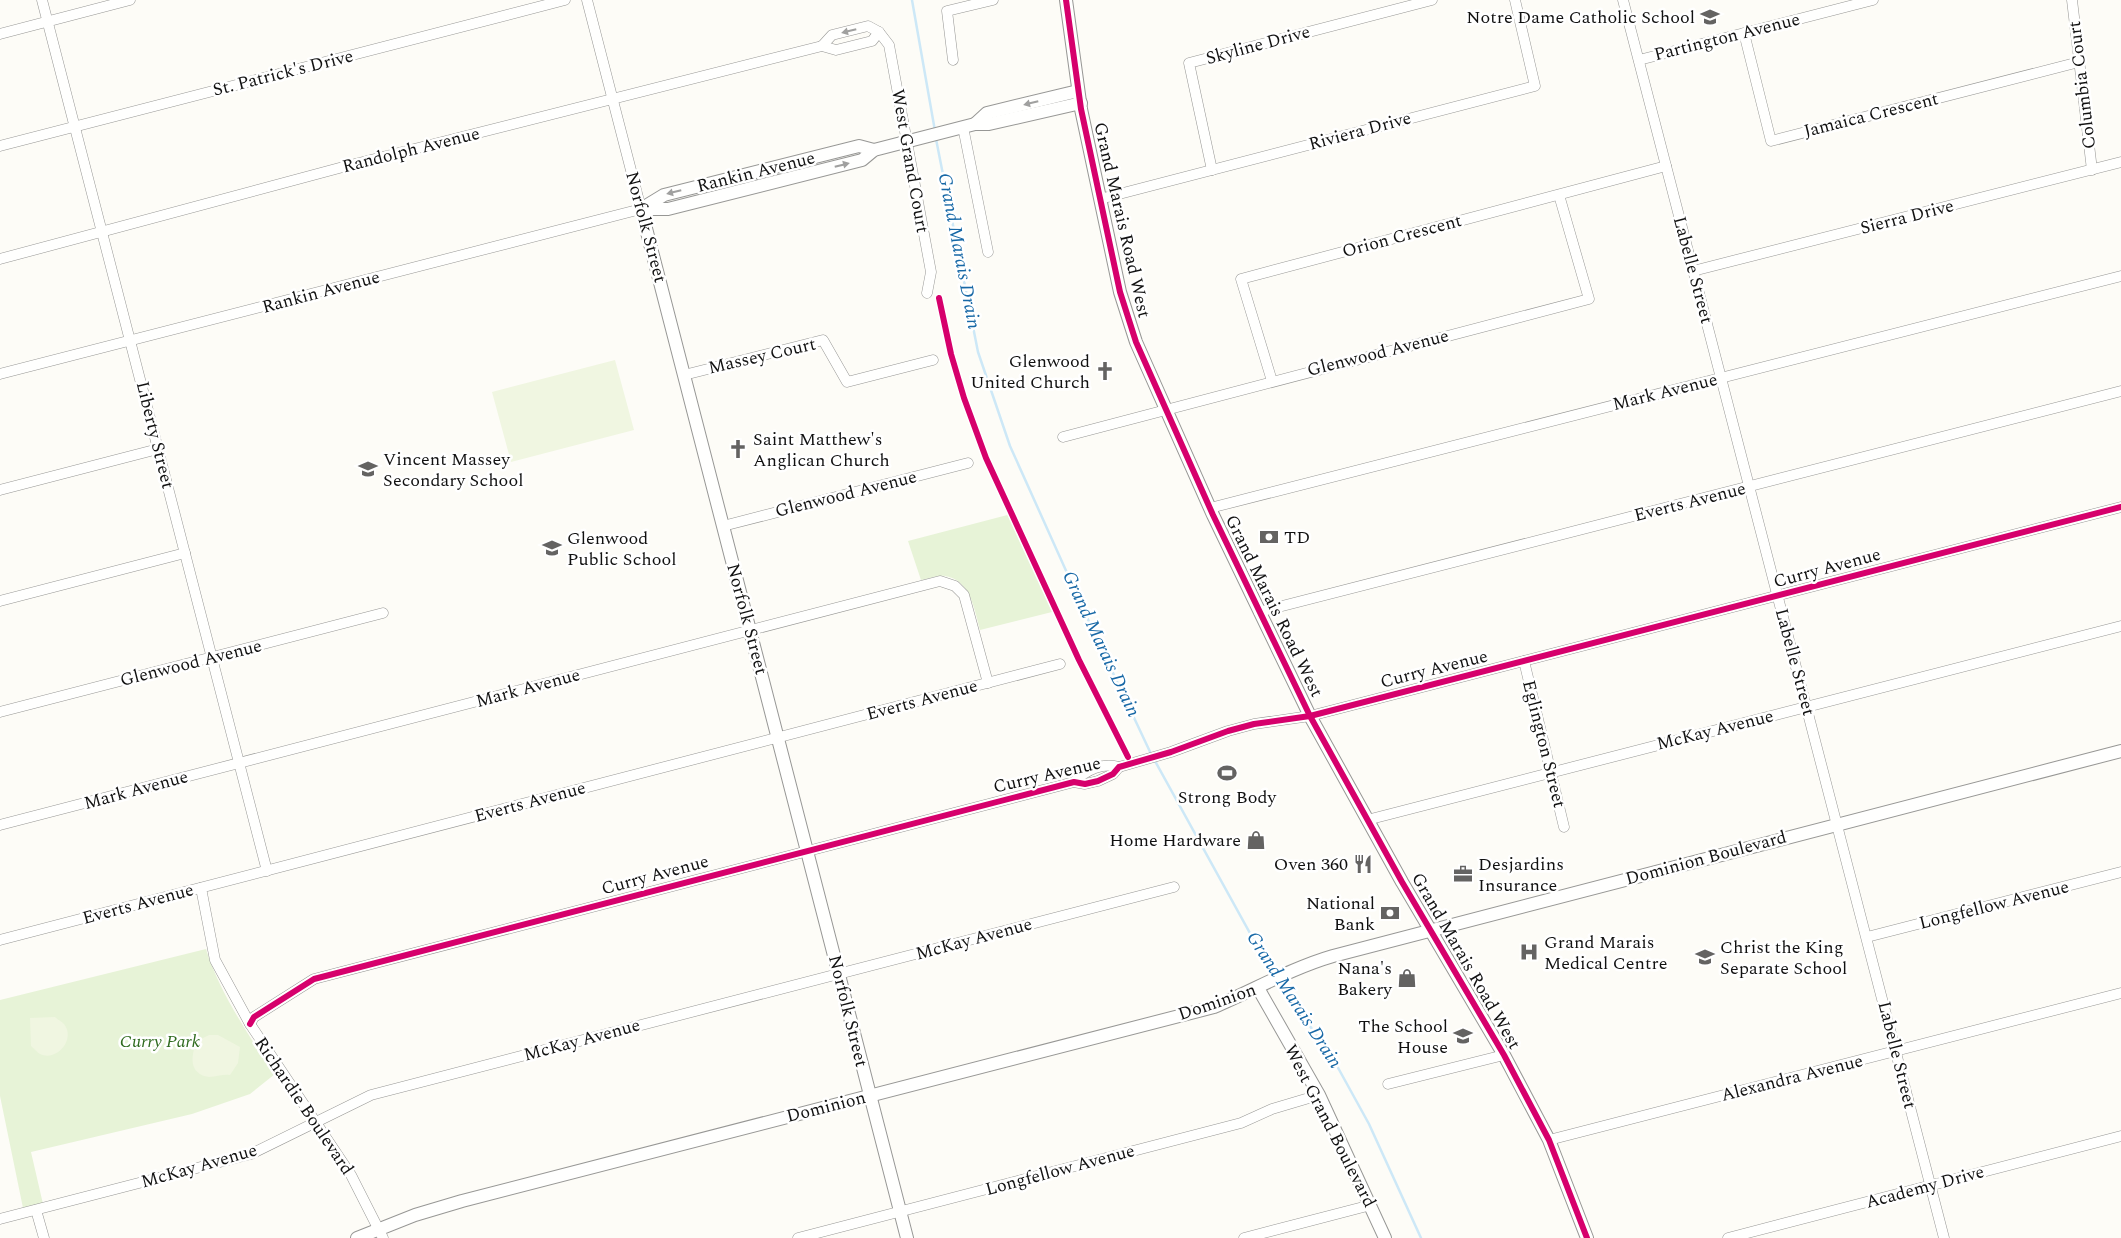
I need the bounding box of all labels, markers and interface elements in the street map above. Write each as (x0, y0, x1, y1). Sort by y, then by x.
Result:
place label: Notre Dame Catholic School (1466, 4, 1695, 31)
street label: Partington Avenue (1651, 6, 1803, 68)
school or university icon: Notre Dame Catholic School (1699, 6, 1721, 28)
street label: Skyline Drive (1203, 18, 1313, 72)
street label: Columbia Court (2061, 19, 2103, 151)
one-way arrow (841, 27, 856, 35)
street label: St. Patrick's Drive (210, 42, 356, 104)
street label: Jamaica Crescent (1801, 85, 1941, 145)
street label: West Grand Court (884, 87, 936, 235)
one-way arrow (1023, 99, 1038, 107)
street label: Riviera Drive (1306, 104, 1414, 158)
street label: Grand Marais Road West (1086, 119, 1158, 321)
street label: Randolph Avenue (339, 120, 483, 180)
street label: Rankin Avenue (694, 144, 818, 200)
one-way arrow (835, 160, 850, 168)
street label: Norfolk Street (618, 168, 674, 286)
water label: Grand Marais Drain (930, 170, 988, 332)
one-way arrow (666, 188, 681, 196)
street label: Sierra Drive (1857, 192, 1957, 242)
street label: Orion Crescent (1339, 207, 1465, 265)
street label: Labelle Street (1666, 213, 1720, 327)
street label: Rankin Avenue (259, 263, 383, 321)
street label: Glenwood Avenue (1304, 322, 1452, 384)
street label: Massey Court (706, 331, 818, 381)
place label: Glenwood United Church (970, 348, 1090, 396)
church icon: Glenwood United Church (1094, 360, 1116, 382)
street label: Mark Avenue (1610, 366, 1720, 418)
street label: Liberty Street (129, 378, 181, 492)
place label: Saint Matthew's Anglican Church (753, 426, 890, 474)
church icon: Saint Matthew's Anglican Church (727, 438, 749, 460)
place label: Vincent Massey Secondary School (383, 446, 523, 494)
school or university icon: Vincent Massey Secondary School (357, 458, 379, 480)
street label: Glenwood Avenue (772, 463, 920, 525)
street label: Everts Avenue (1631, 475, 1749, 529)
street label: Grand Marais Road West (1218, 510, 1330, 702)
place label: TD (1284, 524, 1310, 551)
place label: Glenwood Public School (567, 525, 677, 573)
bank icon: TD (1258, 526, 1280, 548)
school or university icon: Glenwood Public School (541, 537, 563, 559)
street label: Curry Avenue (1770, 541, 1884, 595)
street label: Norfolk Street (719, 560, 775, 678)
water label: Grand Marais Drain (1054, 566, 1148, 722)
street label: Labelle Street (1768, 605, 1822, 719)
street label: Glenwood Avenue (117, 632, 265, 694)
street label: Curry Avenue (1377, 643, 1491, 695)
street label: Mark Avenue (473, 661, 583, 715)
street label: Everts Avenue (863, 672, 981, 728)
street label: Eglington Street (1515, 677, 1573, 811)
street label: McKay Avenue (1654, 702, 1776, 758)
street label: Curry Avenue (990, 749, 1104, 801)
sports icon: Strong Body (1216, 762, 1238, 784)
street label: Mark Avenue (81, 763, 191, 817)
street label: Everts Avenue (471, 774, 589, 830)
place label: Strong Body (1178, 784, 1278, 811)
street label: Dominion Boulevard (1622, 823, 1790, 893)
place label: Home Hardware (1109, 827, 1241, 854)
shop icon: Home Hardware (1245, 829, 1267, 851)
street label: Curry Avenue (598, 848, 712, 902)
place label: Oven 360 (1274, 851, 1348, 878)
place label: Desjardins Insurance (1478, 851, 1564, 899)
restaurant icon: Oven 360 (1352, 853, 1374, 875)
office icon: Desjardins Insurance (1452, 863, 1474, 885)
street label: Grand Marais Road West (1404, 868, 1528, 1054)
street label: Longfellow Avenue (1916, 873, 2072, 937)
street label: Everts Avenue (79, 876, 197, 932)
place label: National Bank (1306, 890, 1375, 938)
bank icon: National Bank (1379, 902, 1401, 924)
street label: McKay Avenue (913, 910, 1035, 968)
water label: Grand Marais Drain (1239, 926, 1349, 1074)
place label: Grand Marais Medical Centre (1544, 929, 1667, 977)
place label: Christ the King Separate School (1720, 934, 1847, 982)
hospital icon: Grand Marais Medical Centre (1518, 941, 1540, 963)
school or university icon: Christ the King Separate School (1694, 946, 1716, 968)
street label: Norfolk Street (821, 952, 875, 1070)
place label: Nana's Bakery (1337, 955, 1393, 1003)
shop icon: Nana's Bakery (1396, 967, 1418, 989)
street label: Dominion (1174, 976, 1260, 1028)
street label: Labelle Street (1871, 998, 1923, 1112)
street label: McKay Avenue (521, 1011, 643, 1069)
place label: The School House (1358, 1013, 1448, 1061)
school or university icon: The School House (1452, 1025, 1474, 1047)
park label: Curry Park (120, 1028, 201, 1055)
street label: Richardie Boulevard (248, 1031, 360, 1181)
street label: West Grand Boulevard (1277, 1040, 1383, 1212)
street label: Alexandra Avenue (1718, 1047, 1866, 1109)
street label: Dominion (783, 1084, 869, 1130)
street label: McKay Avenue (138, 1137, 260, 1195)
street label: Longfellow Avenue (982, 1137, 1138, 1203)
street label: Academy Drive (1863, 1158, 1987, 1216)

